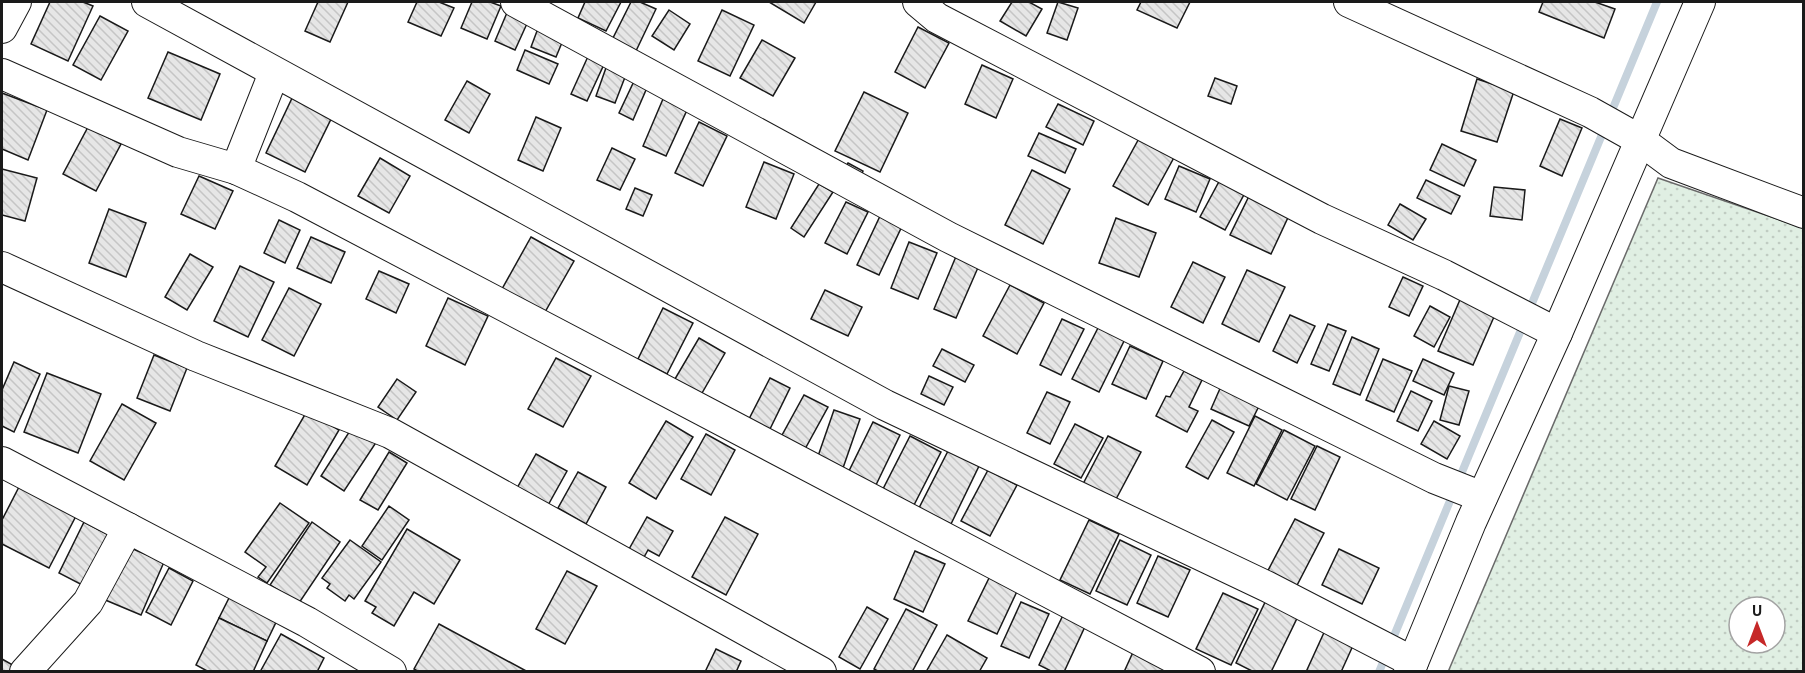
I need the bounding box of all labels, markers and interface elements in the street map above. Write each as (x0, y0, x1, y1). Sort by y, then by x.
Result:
north arrow (1727, 595, 1787, 655)
text: U (1752, 603, 1762, 619)

